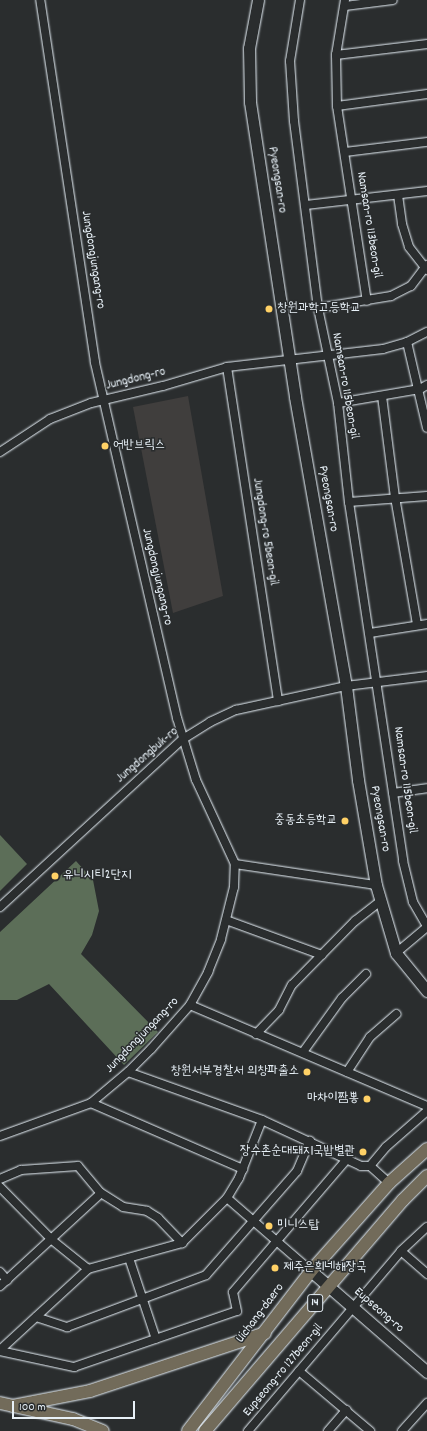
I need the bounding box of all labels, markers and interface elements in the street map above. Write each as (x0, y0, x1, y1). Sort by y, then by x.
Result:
street label: Pyeongsan-ro (263, 146, 289, 214)
street label: Namsan-ro 113beon-gil (352, 171, 384, 279)
street label: Jungdongjungang-ro (77, 210, 107, 310)
place label: 창원과학고등학교 (277, 301, 361, 317)
marker: 창원과학고등학교 (264, 304, 274, 314)
street label: Namsan-ro 115beon-gil (327, 332, 361, 440)
street label: Jungdong-ro (105, 365, 167, 395)
place label: 어반브릭스 (113, 438, 165, 454)
marker: 어반브릭스 (100, 441, 110, 451)
street label: Pyeongsan-ro (314, 465, 340, 533)
street label: Jungdong-ro 5beon-gil (248, 477, 280, 587)
street label: Jungdongjungang-ro (137, 527, 175, 627)
street label: Jungdongbuk-ro (114, 725, 182, 787)
street label: Namsan-ro 115beon-gil (389, 726, 419, 834)
street label: Pyeongsan-ro (366, 785, 392, 853)
place label: 중동초등학교 (274, 813, 337, 829)
marker: 중동초등학교 (340, 816, 350, 826)
place label: 유니시티2단지 (63, 868, 131, 884)
marker: 유니시티2단지 (50, 871, 60, 881)
street label: Jungdongjungang-ro (103, 995, 183, 1077)
place label: 창원서부경찰서 의창파출소 (170, 1064, 299, 1080)
marker: 창원서부경찰서 의창파출소 (302, 1067, 312, 1077)
place label: 마차이짬뽕 (307, 1091, 359, 1107)
marker: 마차이짬뽕 (362, 1094, 372, 1104)
place label: 장수촌순대돼지국밥별관 (240, 1144, 355, 1160)
marker: 장수촌순대돼지국밥별관 (358, 1147, 368, 1157)
place label: 미니스탑 (277, 1218, 319, 1234)
marker: 미니스탑 (264, 1221, 274, 1231)
place label: 제주은희네해장국 (283, 1260, 367, 1276)
marker: 제주은희네해장국 (270, 1263, 280, 1273)
street label: Uichang-daero (234, 1281, 288, 1347)
street label: Eupseong-ro (350, 1285, 406, 1337)
road number: 14 (307, 1293, 323, 1313)
street label: Eupseong-ro 127beon-gil (241, 1321, 327, 1421)
scale bar (14, 1393, 137, 1419)
text: 100 m (19, 1399, 46, 1416)

